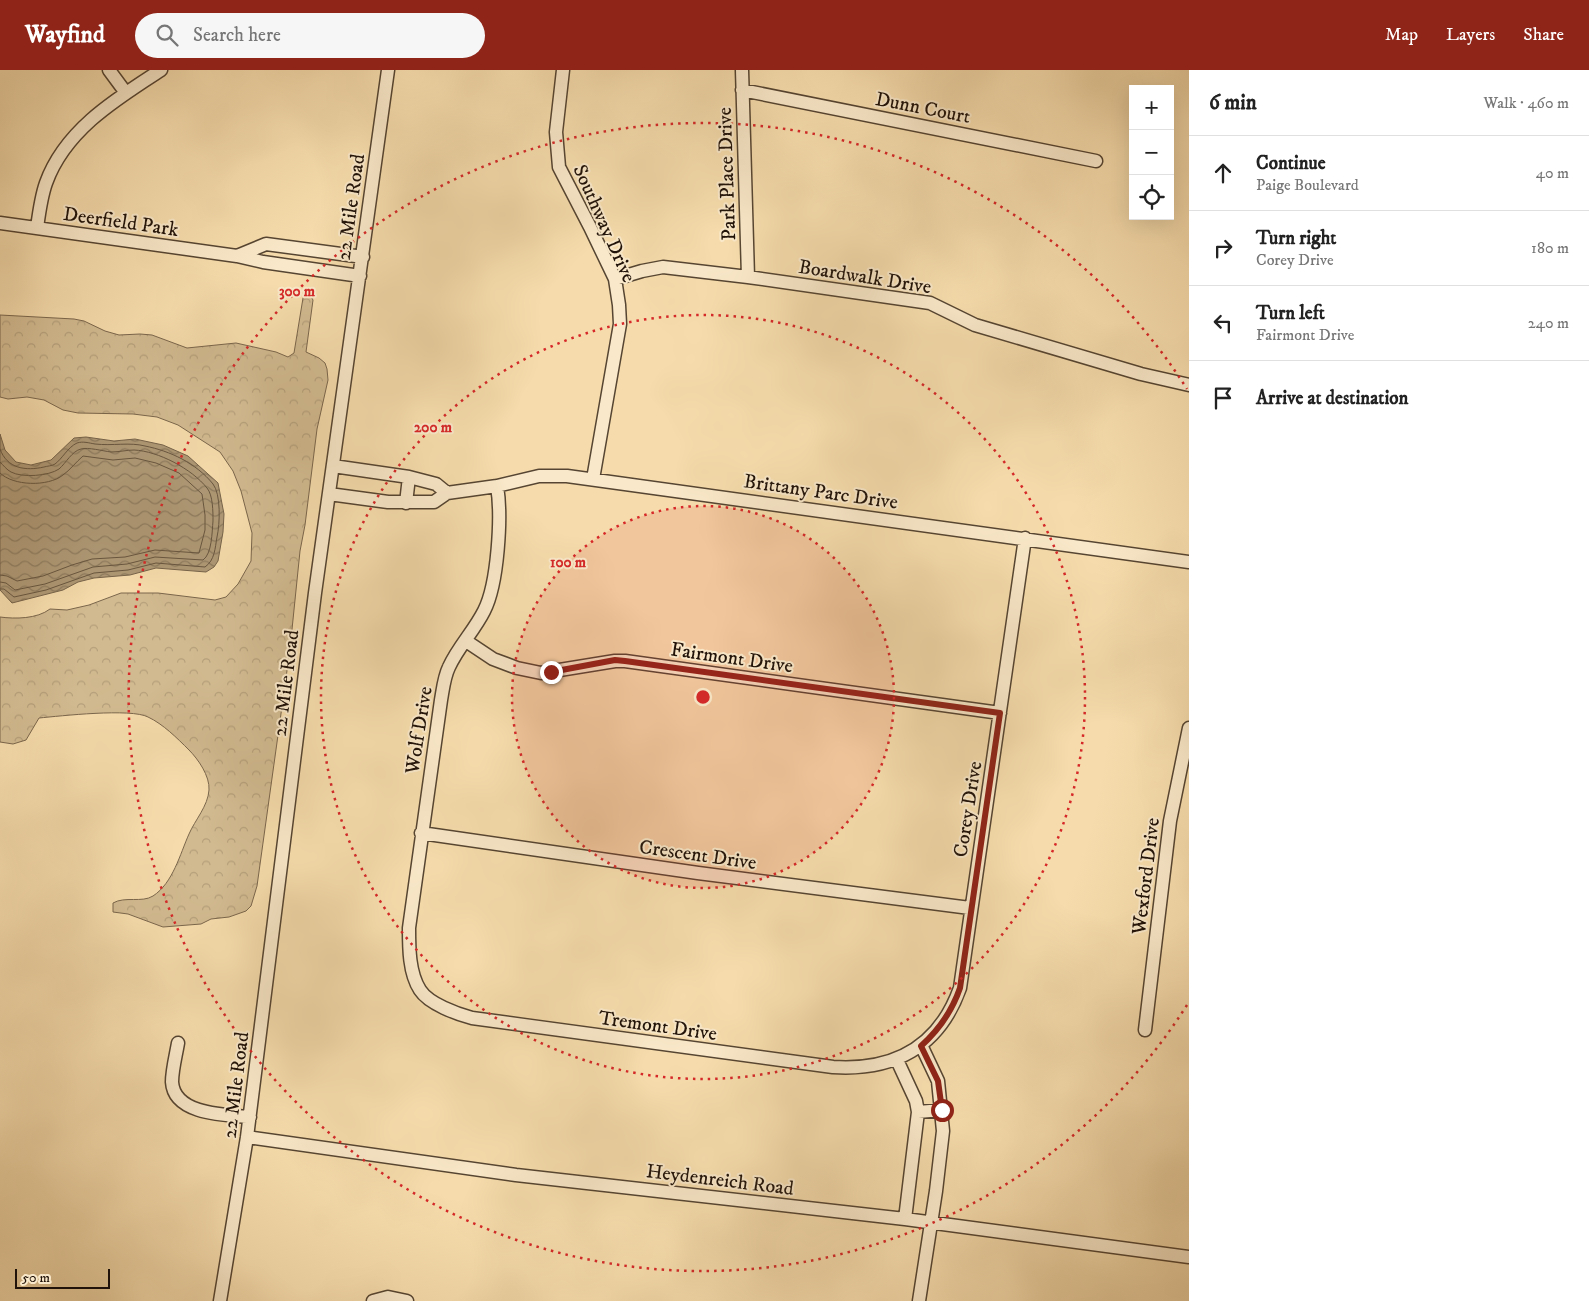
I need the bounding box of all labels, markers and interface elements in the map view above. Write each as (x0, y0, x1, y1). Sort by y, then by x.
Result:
search box (135, 13, 485, 58)
text: Wayfind (25, 20, 105, 50)
icon: search (153, 21, 181, 49)
text: Search here (193, 24, 281, 47)
text: Map (1385, 24, 1418, 46)
text: Layers (1446, 24, 1495, 46)
text: Share (1523, 24, 1564, 46)
map controls (1129, 85, 1174, 220)
button: + (1129, 85, 1174, 130)
street label: Dunn Court (873, 87, 972, 130)
text: 6 min (1209, 90, 1257, 116)
text: Walk · 460 m (1483, 93, 1569, 113)
street label: Park Place Drive (713, 107, 742, 241)
button: − (1129, 130, 1174, 175)
street label: 22 Mile Road (332, 152, 371, 262)
text: Continue (1256, 152, 1326, 175)
icon: ahead (1209, 159, 1237, 187)
street label: Southway Drive (567, 161, 641, 286)
text: 40 m (1536, 163, 1569, 183)
button: locate (1129, 175, 1174, 220)
text: Paige Boulevard (1256, 175, 1359, 195)
street label: Deerfield Park (62, 202, 180, 243)
text: Turn right (1256, 227, 1336, 250)
icon: right (1209, 234, 1237, 262)
text: 180 m (1531, 238, 1569, 258)
text: Corey Drive (1256, 250, 1334, 270)
street label: Boardwalk Drive (797, 255, 933, 300)
text: 300 m (279, 282, 316, 301)
text: Turn left (1256, 302, 1325, 325)
icon: left (1209, 309, 1237, 337)
text: 240 m (1528, 313, 1569, 333)
text: Fairmont Drive (1256, 325, 1354, 345)
icon: arrive (1209, 384, 1237, 412)
text: Arrive at destination (1256, 387, 1408, 410)
text: 200 m (414, 418, 453, 437)
street label: Brittany Parc Drive (742, 469, 899, 516)
text: 100 m (550, 553, 587, 572)
street label: 22 Mile Road (268, 628, 305, 738)
street label: Fairmont Drive (669, 638, 794, 679)
route end (540, 661, 563, 684)
street label: Wolf Drive (400, 685, 439, 777)
centre of rings (694, 688, 712, 706)
street label: Corey Drive (949, 759, 988, 859)
street label: Wexford Drive (1127, 816, 1166, 937)
street label: Crescent Drive (638, 835, 758, 876)
street label: Tremont Drive (597, 1006, 718, 1047)
street label: 22 Mile Road (218, 1030, 255, 1140)
route start (931, 1099, 954, 1122)
street label: Heydenreich Road (645, 1159, 795, 1202)
scale bar (15, 1266, 110, 1289)
text: 50 m (22, 1269, 50, 1287)

